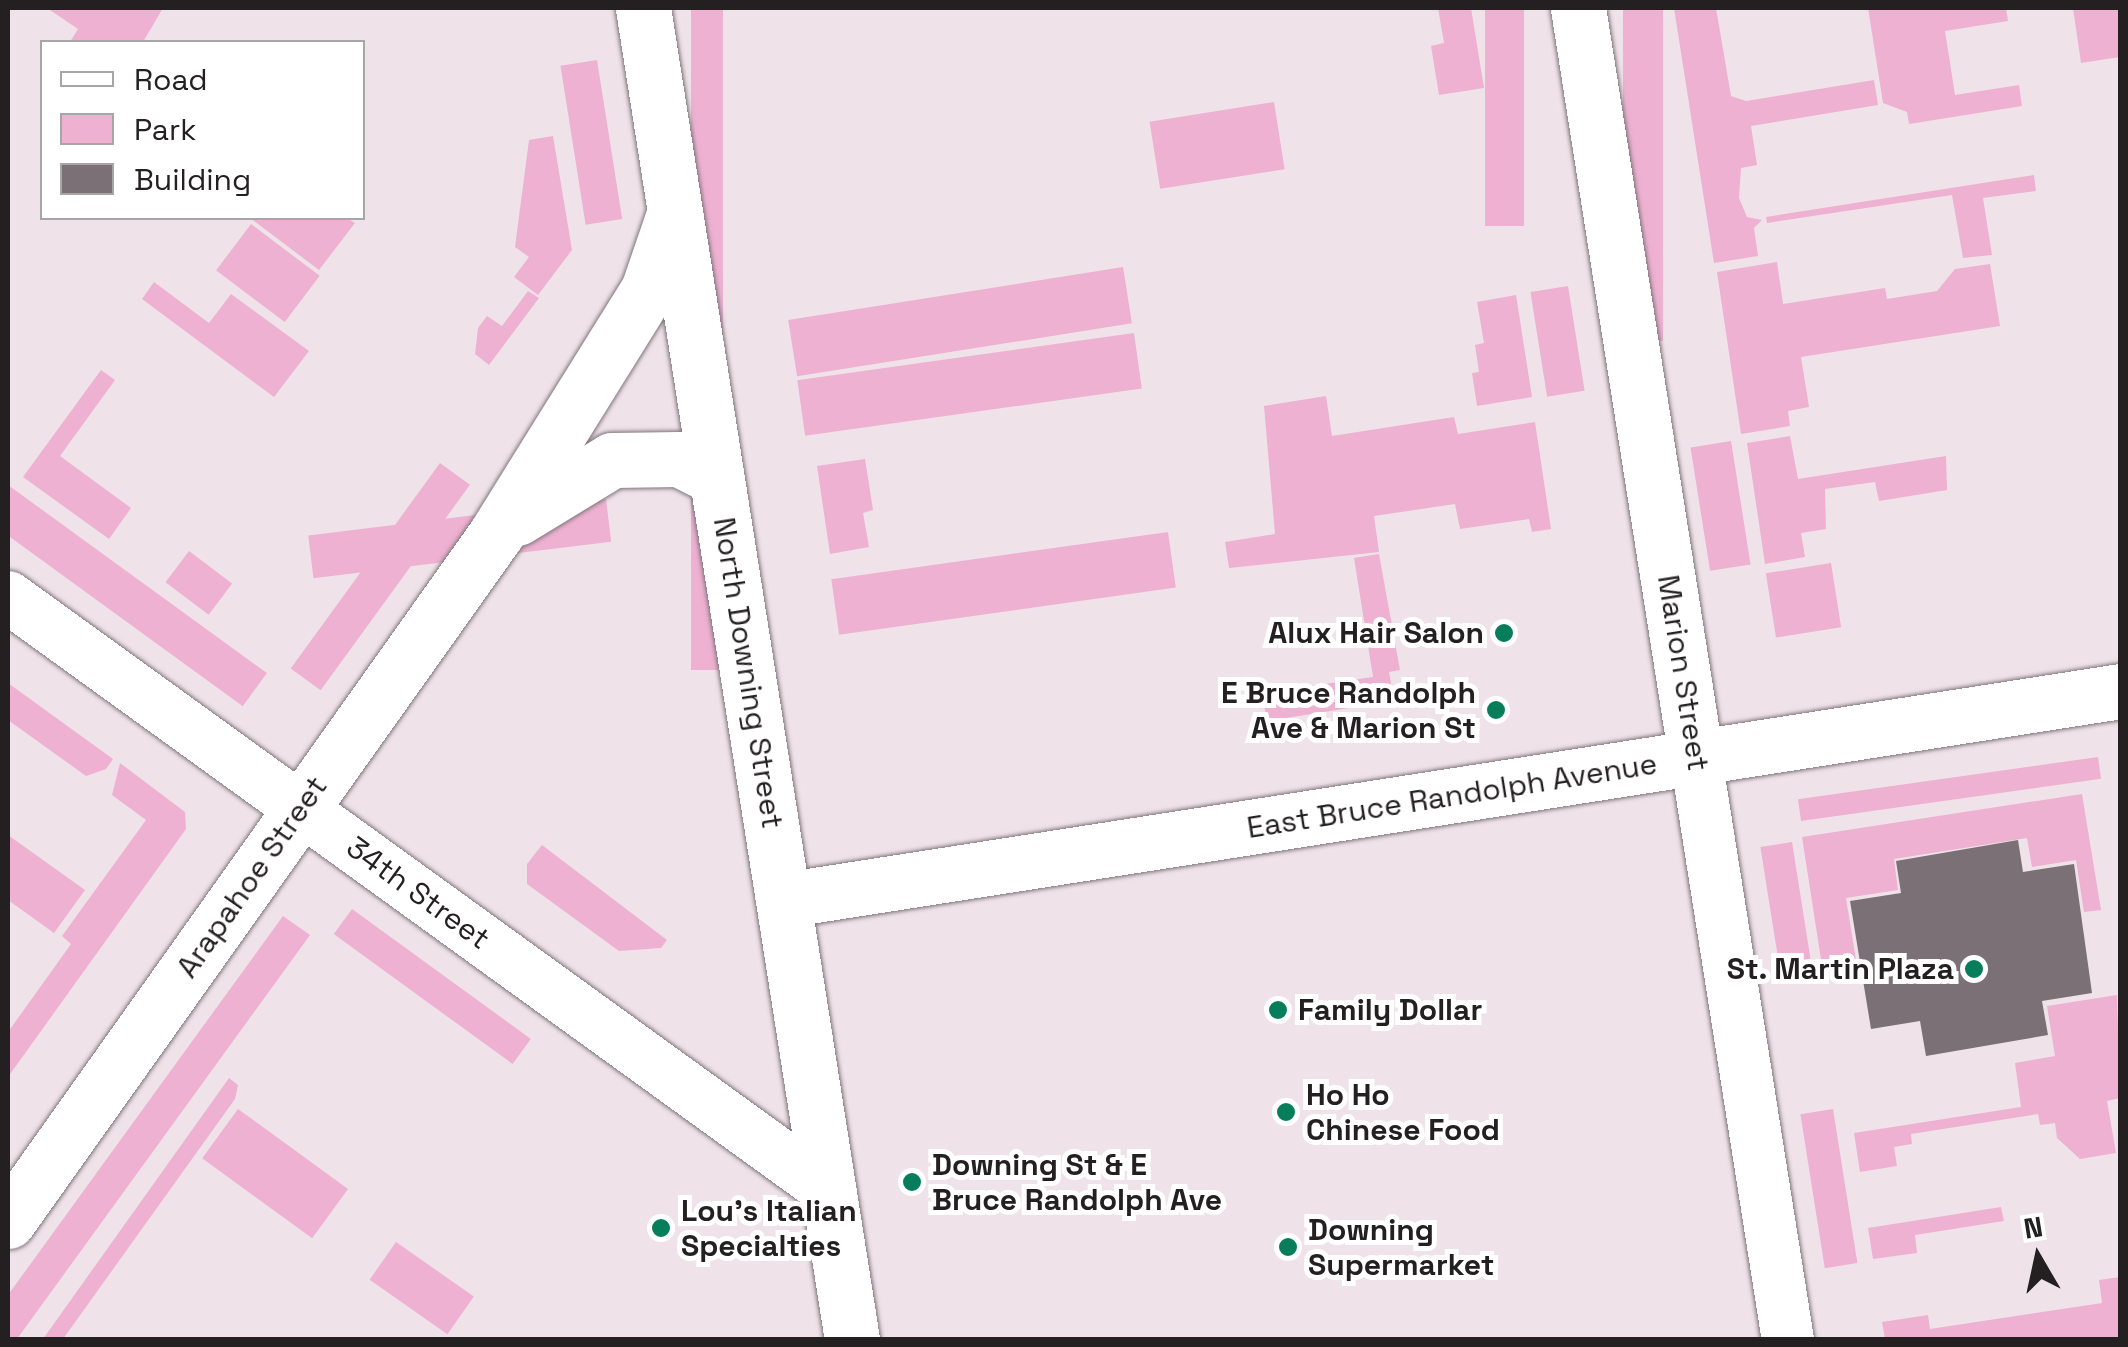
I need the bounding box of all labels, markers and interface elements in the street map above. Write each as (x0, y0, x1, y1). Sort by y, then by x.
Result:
legend (40, 40, 365, 220)
text: Road (134, 60, 208, 99)
text: Park (134, 110, 196, 149)
text: Building (134, 160, 251, 199)
street label: North Downing Street (706, 515, 790, 831)
street label: Marion Street (1650, 572, 1716, 774)
place label: Alux Hair Salon (1268, 615, 1484, 651)
marker: Alux Hair Salon (1493, 622, 1515, 644)
place label: E Bruce Randolph Ave & Marion St (1221, 675, 1476, 746)
marker: E Bruce Randolph Ave & Marion St (1485, 699, 1507, 721)
street label: East Bruce Randolph Avenue (1244, 746, 1660, 846)
street label: Arapahoe Street (169, 769, 335, 985)
street label: 34th Street (339, 829, 497, 957)
place label: St. Martin Plaza (1726, 951, 1954, 987)
marker: St. Martin Plaza (1963, 958, 1985, 980)
place label: Family Dollar (1298, 992, 1482, 1028)
marker: Family Dollar (1267, 999, 1289, 1021)
place label: Ho Ho Chinese Food (1306, 1077, 1500, 1148)
marker: Ho Ho Chinese Food (1275, 1101, 1297, 1123)
place label: Downing St & E Bruce Randolph Ave (932, 1147, 1222, 1218)
marker: Downing St & E Bruce Randolph Ave (901, 1171, 923, 1193)
place label: Lou's Italian Specialties (681, 1193, 857, 1264)
north arrow (1988, 1207, 2088, 1307)
text: N (2021, 1208, 2045, 1247)
place label: Downing Supermarket (1308, 1212, 1494, 1282)
marker: Lou's Italian Specialties (650, 1217, 672, 1239)
marker: Downing Supermarket (1277, 1236, 1299, 1258)

